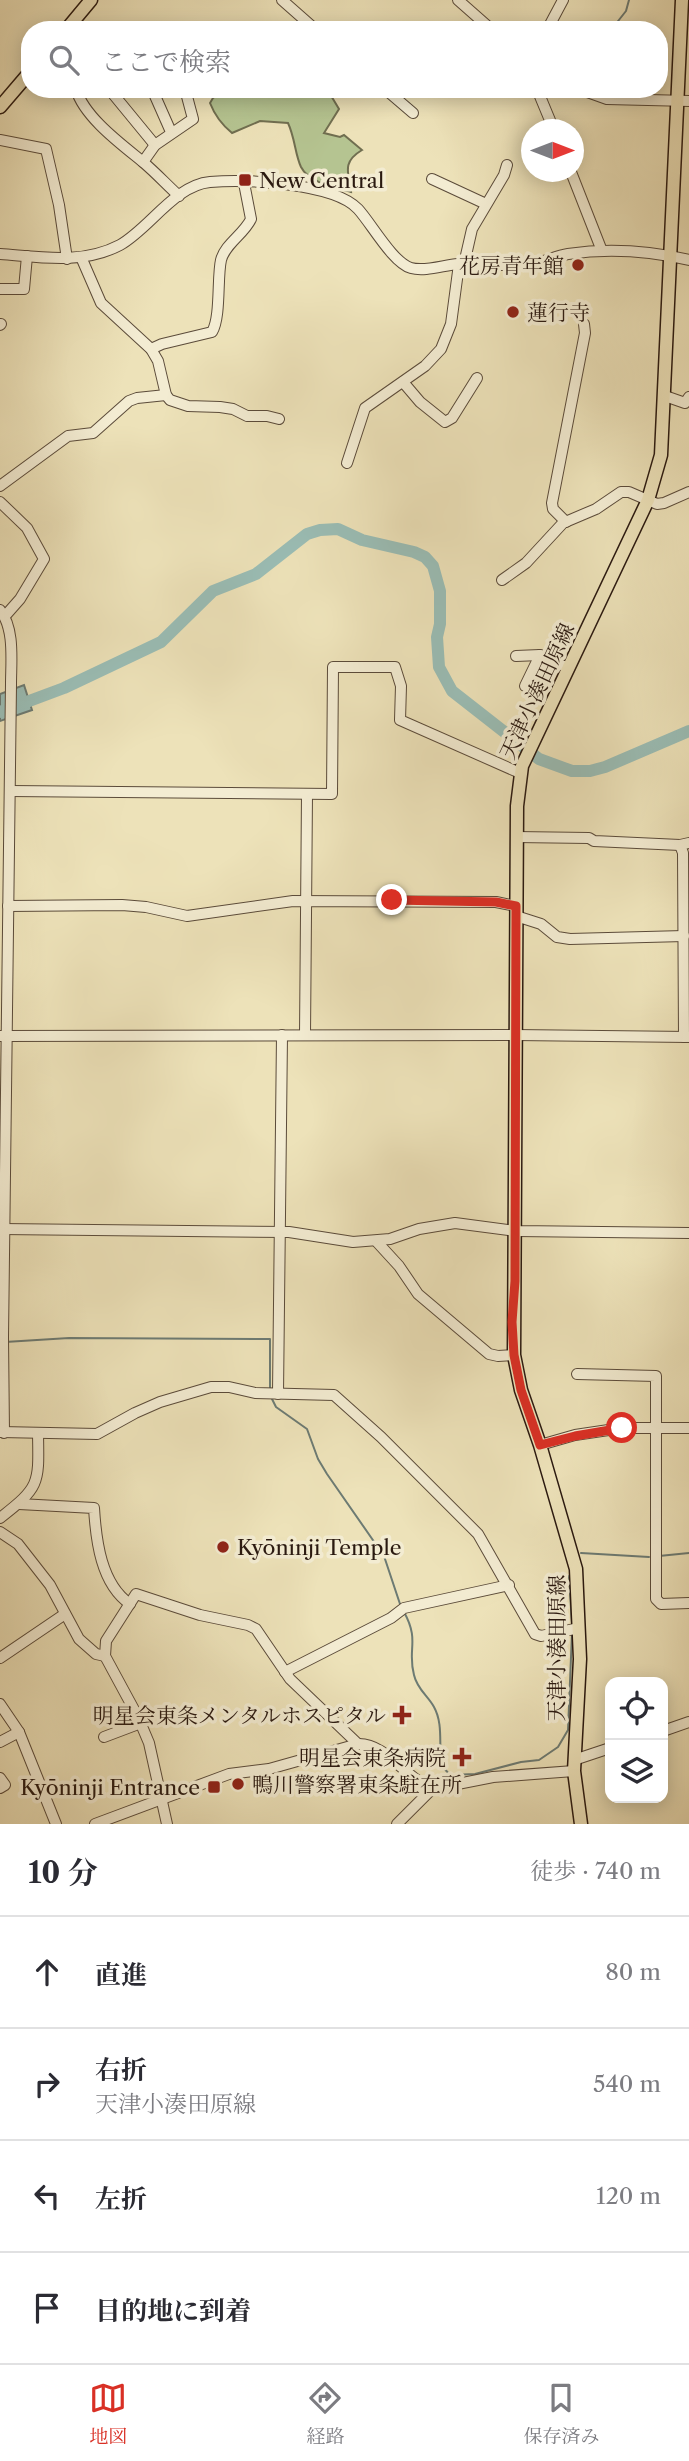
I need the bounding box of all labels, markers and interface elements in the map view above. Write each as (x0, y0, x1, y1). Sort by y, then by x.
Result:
search box (21, 21, 668, 98)
icon: search (45, 41, 83, 79)
text: ここで検索 (101, 46, 231, 78)
north arrow (521, 119, 584, 182)
place label: New Central (259, 168, 384, 193)
marker: New Central (237, 172, 253, 188)
place label: 花房青年館 (459, 253, 564, 278)
marker: 花房青年館 (570, 257, 586, 273)
place label: 蓮行寺 (527, 300, 590, 325)
marker: 蓮行寺 (505, 304, 521, 320)
street label: 天津小湊田原線 (495, 619, 579, 763)
route end (376, 884, 407, 915)
route start (606, 1412, 637, 1443)
place label: Kyōninji Temple (237, 1535, 401, 1560)
marker: Kyōninji Temple (215, 1539, 231, 1555)
street label: 天津小湊田原線 (544, 1575, 569, 1722)
map controls (605, 1677, 668, 1803)
button: locate (605, 1677, 668, 1740)
place label: 明星会東条メンタルホスピタル (93, 1703, 386, 1728)
marker: 明星会東条メンタルホスピタル (392, 1705, 412, 1725)
button: layers (605, 1740, 668, 1803)
place label: 明星会東条病院 (299, 1745, 446, 1770)
marker: 明星会東条病院 (452, 1747, 472, 1767)
place label: 鴨川警察署東条駐在所 (252, 1772, 462, 1797)
place label: Kyōninji Entrance (20, 1775, 200, 1800)
marker: 鴨川警察署東条駐在所 (230, 1776, 246, 1792)
marker: Kyōninji Entrance (206, 1779, 222, 1795)
text: 10 分 (28, 1854, 98, 1891)
text: 徒歩 · 740 m (530, 1857, 661, 1885)
icon: ahead (28, 1953, 66, 1991)
text: 80 m (605, 1958, 661, 1986)
text: 直進 (95, 1959, 147, 1991)
text: 右折 (95, 2054, 147, 2086)
icon: right (28, 2065, 66, 2103)
text: 540 m (593, 2070, 661, 2098)
text: 天津小湊田原線 (95, 2090, 256, 2118)
icon: left (28, 2177, 66, 2215)
text: 120 m (596, 2182, 661, 2210)
text: 左折 (95, 2183, 147, 2215)
icon: arrive (28, 2289, 66, 2327)
text: 目的地に到着 (95, 2295, 251, 2327)
tab: 地図 (89, 2379, 128, 2448)
tab: 経路 (306, 2379, 345, 2448)
tab: 保存済み (523, 2379, 600, 2448)

